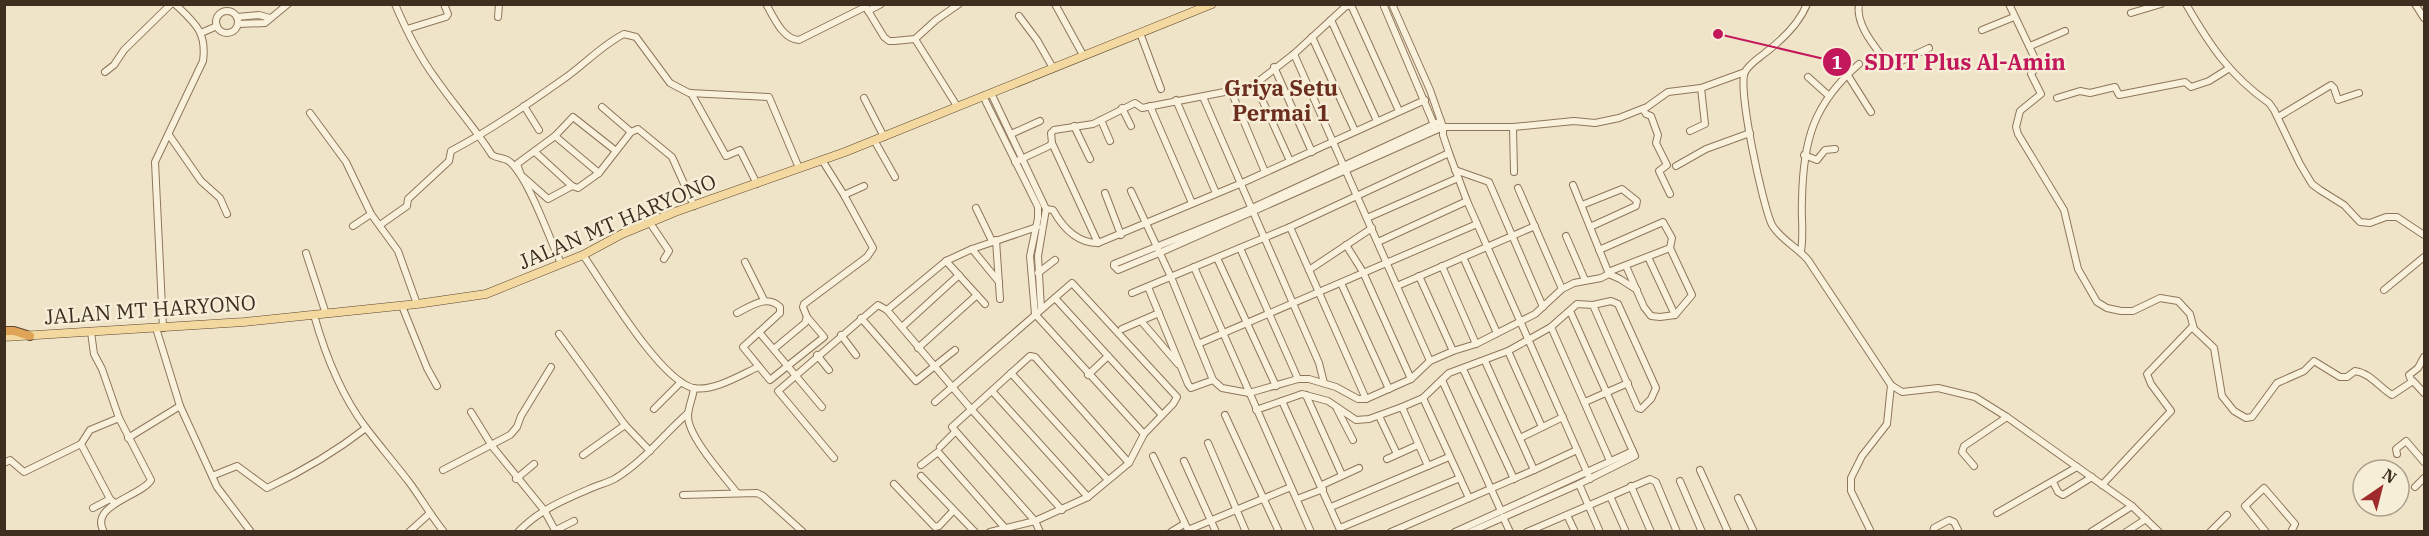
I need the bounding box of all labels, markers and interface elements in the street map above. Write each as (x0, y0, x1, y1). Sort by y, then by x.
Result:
callout: SDIT Plus Al-Amin (1822, 42, 2078, 82)
text: SDIT Plus Al-Amin (1864, 47, 2066, 76)
text: 1 (1832, 51, 1843, 74)
district label: Griya Setu Permai 1 (1224, 73, 1338, 127)
street label: JALAN MT HARYONO (514, 167, 720, 275)
street label: JALAN MT HARYONO (43, 288, 257, 330)
north arrow (2351, 458, 2411, 518)
text: N (2379, 464, 2401, 488)

